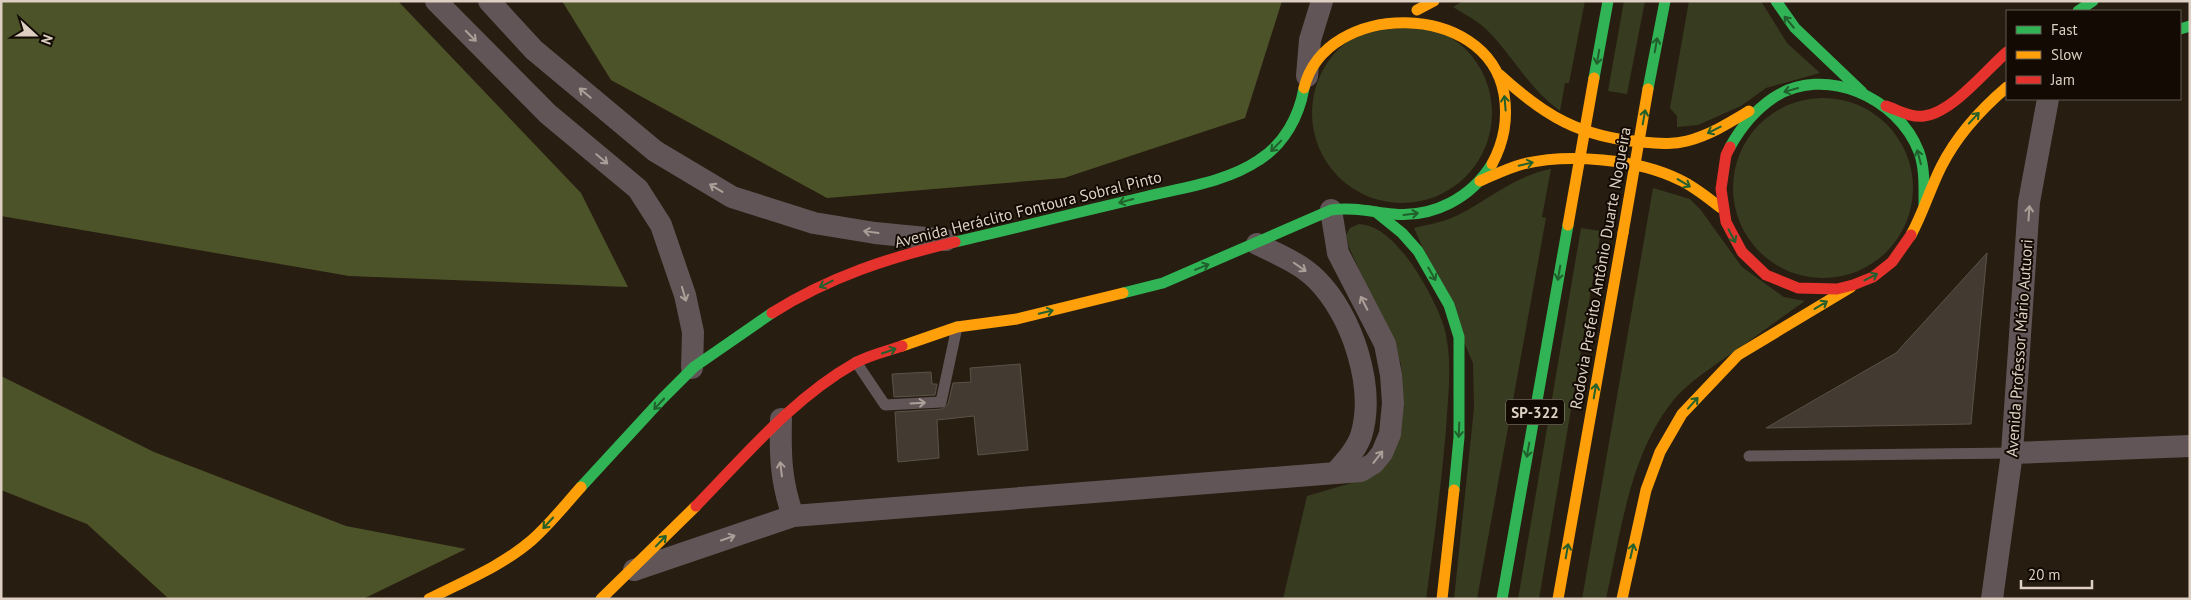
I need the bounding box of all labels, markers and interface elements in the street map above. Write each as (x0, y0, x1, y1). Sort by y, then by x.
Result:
north arrow (10, 10, 60, 60)
legend (2006, 10, 2181, 100)
one-way arrow (1784, 16, 1795, 29)
text: Fast (2051, 20, 2078, 39)
one-way arrow (464, 30, 477, 42)
text: N (37, 32, 57, 47)
one-way arrow (1652, 37, 1662, 53)
text: Slow (2051, 45, 2082, 64)
one-way arrow (1592, 48, 1602, 64)
text: Jam (2050, 70, 2075, 89)
one-way arrow (1783, 86, 1799, 95)
one-way arrow (579, 87, 592, 98)
one-way arrow (1500, 95, 1509, 111)
one-way arrow (1639, 109, 1649, 125)
one-way arrow (1968, 112, 1980, 125)
street label: Rodovia Prefeito Antônio Duarte Nogueira (1565, 125, 1635, 411)
one-way arrow (1707, 125, 1722, 135)
one-way arrow (1270, 140, 1282, 152)
one-way arrow (1914, 150, 1924, 166)
one-way arrow (595, 153, 608, 165)
one-way arrow (1517, 159, 1533, 168)
street label: Avenida Heráclito Fontoura Sobral Pinto (892, 166, 1164, 252)
one-way arrow (1676, 178, 1691, 188)
one-way arrow (710, 182, 724, 192)
one-way arrow (1118, 197, 1134, 207)
one-way arrow (2024, 205, 2033, 221)
one-way arrow (1403, 209, 1419, 219)
one-way arrow (864, 227, 880, 237)
one-way arrow (1727, 228, 1737, 243)
street label: Avenida Professor Mário Autuori (2001, 238, 2037, 458)
one-way arrow (1194, 262, 1209, 271)
one-way arrow (1293, 262, 1307, 272)
one-way arrow (1554, 264, 1564, 280)
one-way arrow (1427, 266, 1437, 280)
one-way arrow (1863, 272, 1878, 282)
one-way arrow (819, 280, 834, 289)
one-way arrow (679, 286, 689, 302)
one-way arrow (1359, 296, 1369, 311)
one-way arrow (1813, 299, 1827, 309)
one-way arrow (1037, 307, 1053, 317)
one-way arrow (881, 346, 896, 355)
one-way arrow (1591, 383, 1601, 399)
one-way arrow (1687, 396, 1699, 409)
one-way arrow (653, 398, 665, 411)
one-way arrow (909, 398, 925, 407)
road number: SP-322 (1506, 400, 1564, 424)
one-way arrow (1455, 422, 1464, 438)
one-way arrow (1522, 441, 1532, 457)
one-way arrow (1373, 451, 1384, 464)
one-way arrow (776, 462, 786, 478)
one-way arrow (542, 517, 554, 530)
one-way arrow (720, 532, 736, 542)
one-way arrow (655, 535, 668, 547)
one-way arrow (1562, 543, 1572, 559)
one-way arrow (1628, 544, 1637, 560)
scale bar (2021, 558, 2092, 590)
text: 20 m (2028, 565, 2061, 584)

